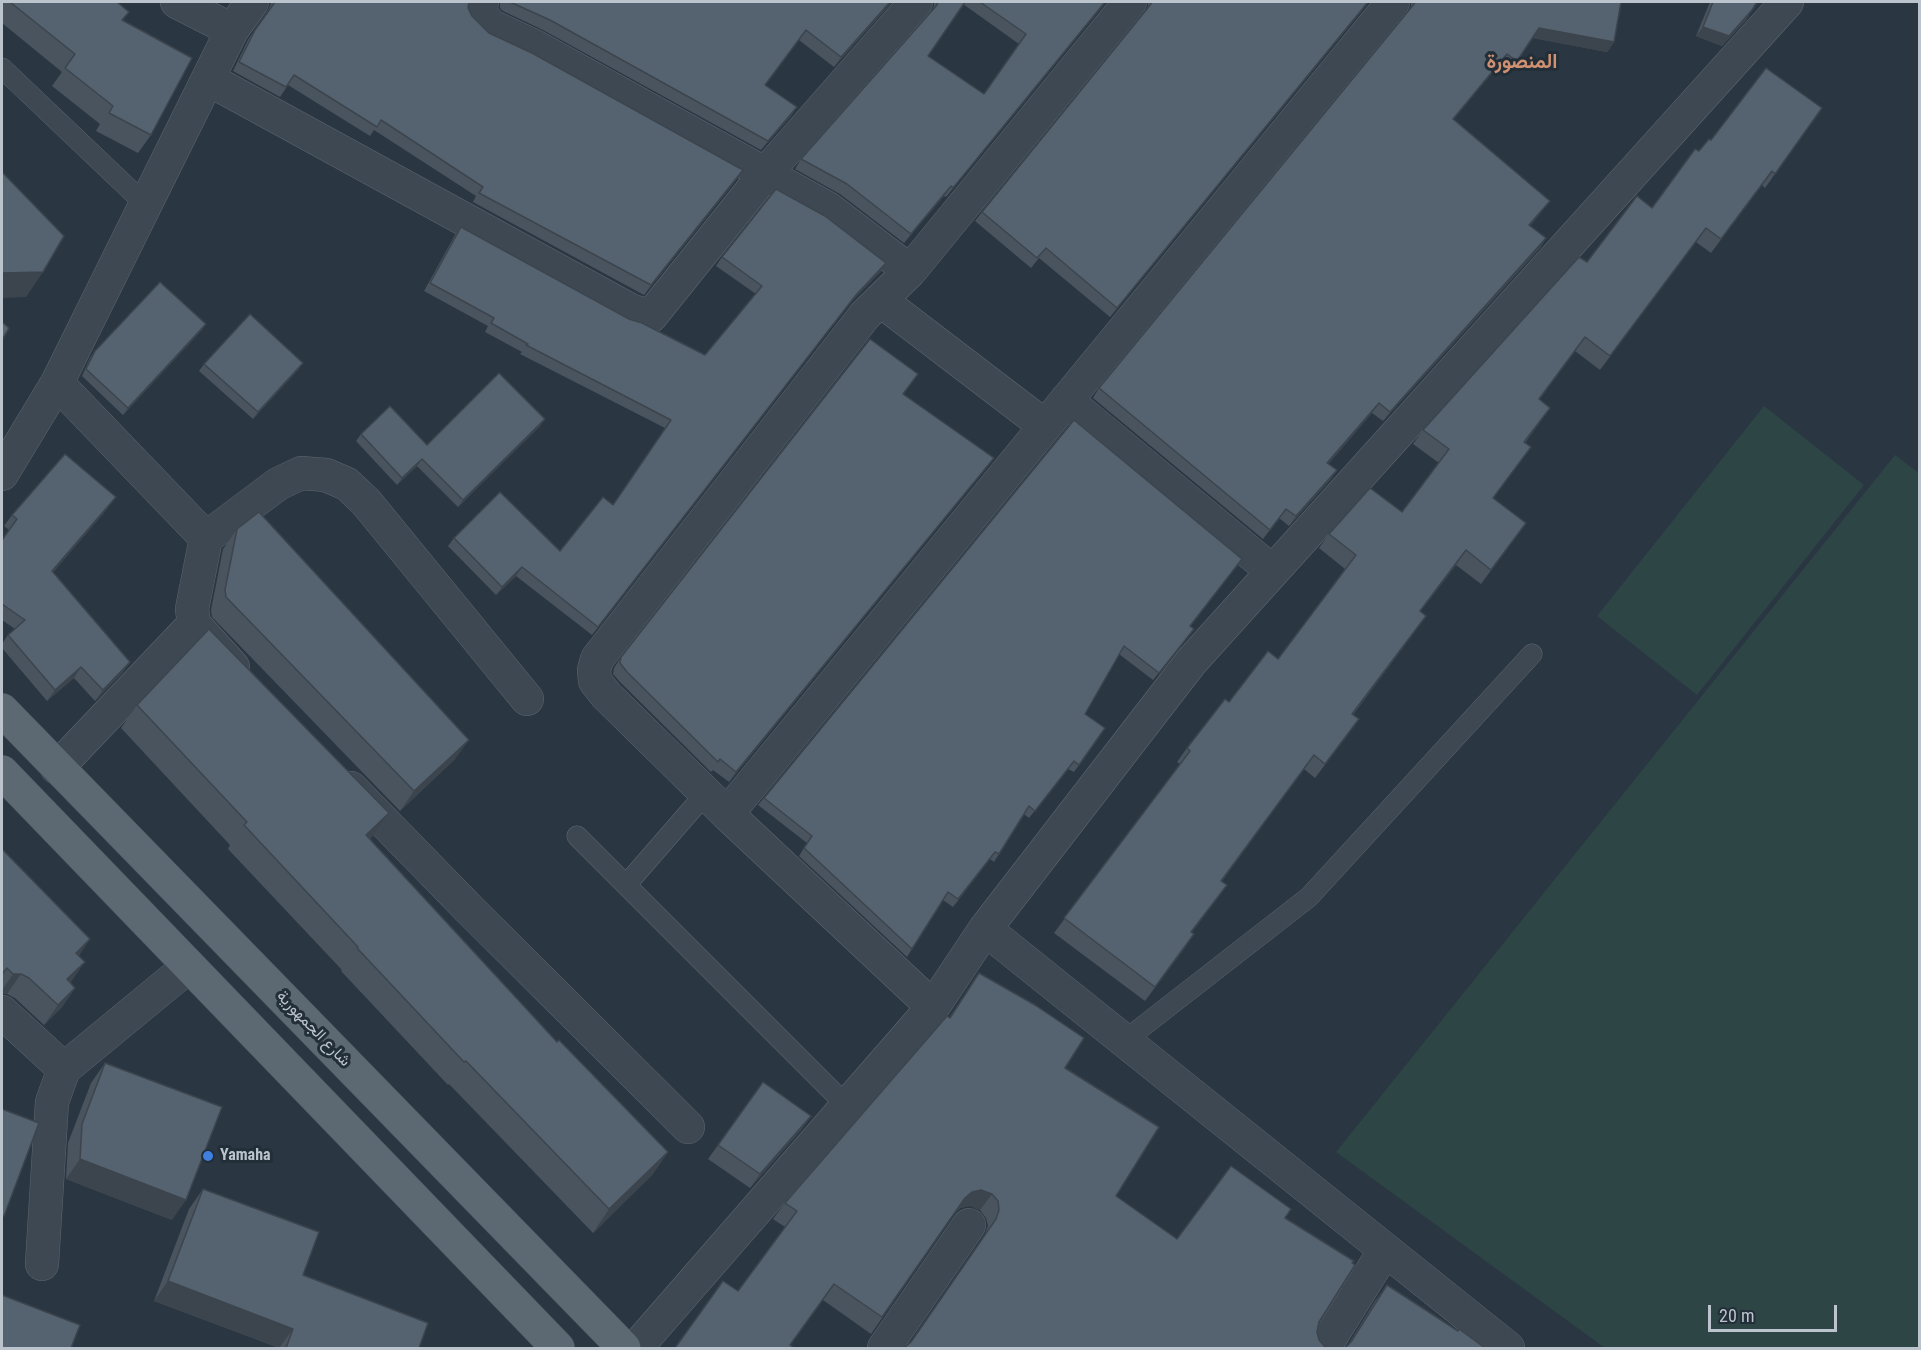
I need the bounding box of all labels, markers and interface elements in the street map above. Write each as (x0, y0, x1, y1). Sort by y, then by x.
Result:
district label: المنصورة (1486, 51, 1558, 75)
street label: شارع الجمهورية (272, 987, 354, 1071)
place label: Yamaha (220, 1146, 271, 1166)
marker: Yamaha (201, 1149, 215, 1163)
scale bar (1711, 1293, 1840, 1331)
text: 20 m (1719, 1305, 1754, 1326)

